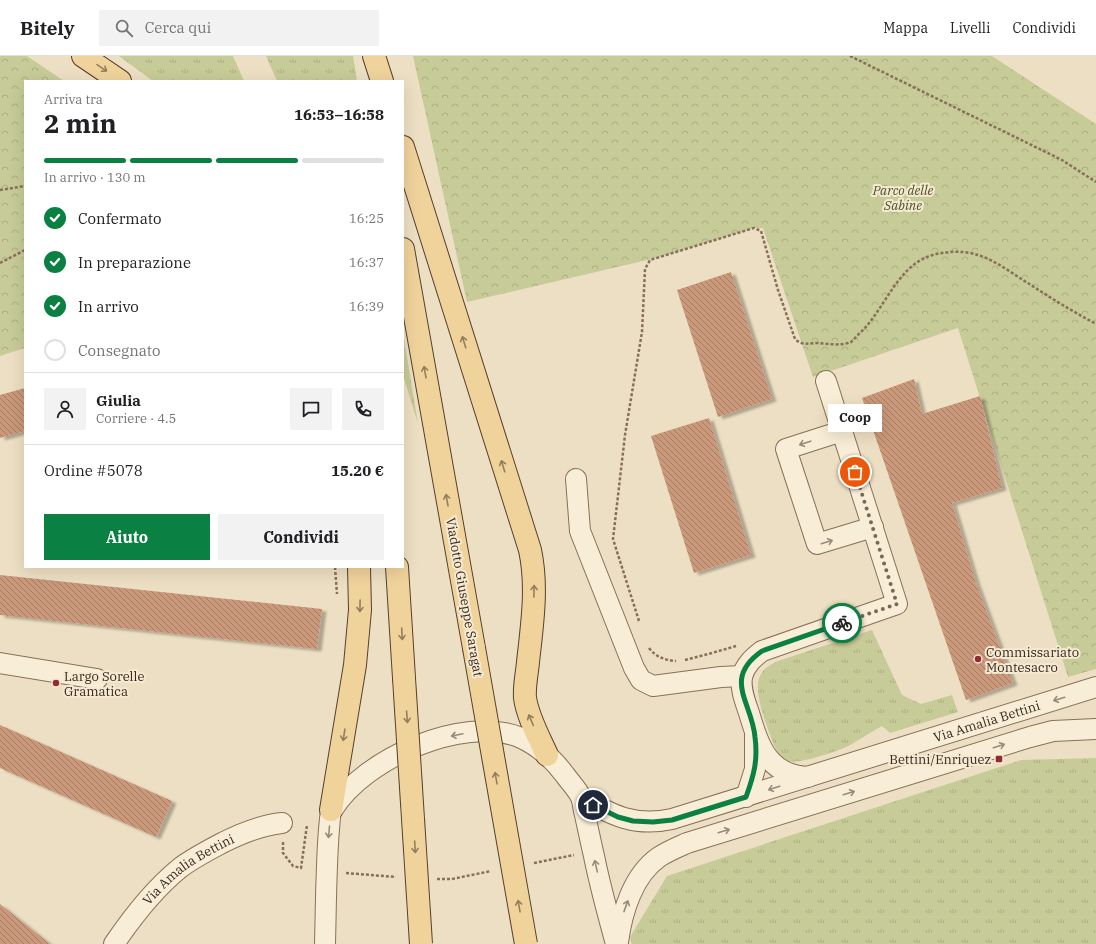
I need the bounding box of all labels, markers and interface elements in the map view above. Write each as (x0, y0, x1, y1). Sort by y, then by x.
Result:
search box (99, 10, 379, 46)
text: Bitely (20, 16, 75, 40)
icon: search (113, 17, 135, 39)
text: Cerca qui (145, 18, 211, 37)
text: Mappa (883, 19, 928, 37)
text: Livelli (950, 19, 990, 37)
text: Condividi (1012, 19, 1076, 37)
one-way arrow (96, 65, 108, 73)
text: Arriva tra (44, 91, 103, 108)
text: 16:53–16:58 (294, 105, 384, 124)
text: 2 min (44, 106, 117, 140)
text: In arrivo · 130 m (44, 169, 146, 186)
park label: Parco delle Sabine (872, 182, 934, 214)
icon: check (44, 207, 66, 229)
text: Confermato (78, 209, 161, 228)
text: 16:25 (349, 210, 384, 227)
icon: check (44, 251, 66, 273)
text: In preparazione (78, 253, 191, 272)
text: 16:37 (349, 254, 384, 271)
icon: check (44, 295, 66, 317)
text: In arrivo (78, 297, 139, 316)
text: 16:39 (349, 298, 384, 315)
one-way arrow (460, 335, 467, 348)
text: Consegnato (78, 341, 161, 360)
one-way arrow (420, 366, 428, 379)
button: person (44, 388, 86, 430)
button: chat (290, 388, 332, 430)
button: phone (342, 388, 384, 430)
text: Giulia (96, 391, 141, 410)
callout: Coop (828, 404, 882, 432)
text: Coop (839, 409, 871, 426)
text: Corriere · 4.5 (96, 410, 176, 427)
one-way arrow (798, 440, 811, 447)
pin (838, 455, 872, 489)
one-way arrow (499, 459, 506, 472)
text: Ordine #5078 (44, 461, 143, 480)
text: 15.20 € (331, 461, 384, 480)
icon: bag (844, 461, 866, 483)
one-way arrow (443, 494, 451, 507)
button: Aiuto (44, 514, 210, 560)
button: Condividi (218, 514, 384, 560)
street label: Viadotto Giuseppe Saragat (442, 516, 487, 678)
one-way arrow (820, 538, 833, 545)
one-way arrow (530, 585, 538, 598)
one-way arrow (356, 599, 363, 612)
courier (822, 603, 862, 643)
icon: bike (831, 612, 853, 634)
one-way arrow (398, 627, 405, 640)
place label: Commissariato Montesacro (986, 644, 1079, 676)
marker: Commissariato Montesacro (973, 654, 983, 664)
place label: Largo Sorelle Gramatica (64, 668, 144, 700)
marker: Largo Sorelle Gramatica (51, 678, 61, 688)
one-way arrow (1052, 696, 1065, 703)
street label: Via Amalia Bettini (931, 697, 1042, 746)
one-way arrow (403, 710, 410, 723)
one-way arrow (527, 714, 534, 726)
one-way arrow (340, 728, 348, 741)
one-way arrow (450, 731, 463, 739)
one-way arrow (993, 742, 1006, 749)
place label: Bettini/Enriquez (889, 751, 991, 768)
marker: Bettini/Enriquez (994, 754, 1004, 764)
one-way arrow (492, 771, 500, 784)
one-way arrow (769, 784, 781, 792)
pin (576, 788, 610, 822)
one-way arrow (842, 789, 855, 796)
icon: home (582, 794, 604, 816)
one-way arrow (326, 825, 333, 838)
one-way arrow (718, 827, 731, 834)
street label: Via Amalia Bettini (139, 830, 237, 908)
one-way arrow (411, 840, 418, 853)
one-way arrow (591, 859, 599, 872)
one-way arrow (515, 899, 523, 912)
one-way arrow (623, 901, 631, 913)

